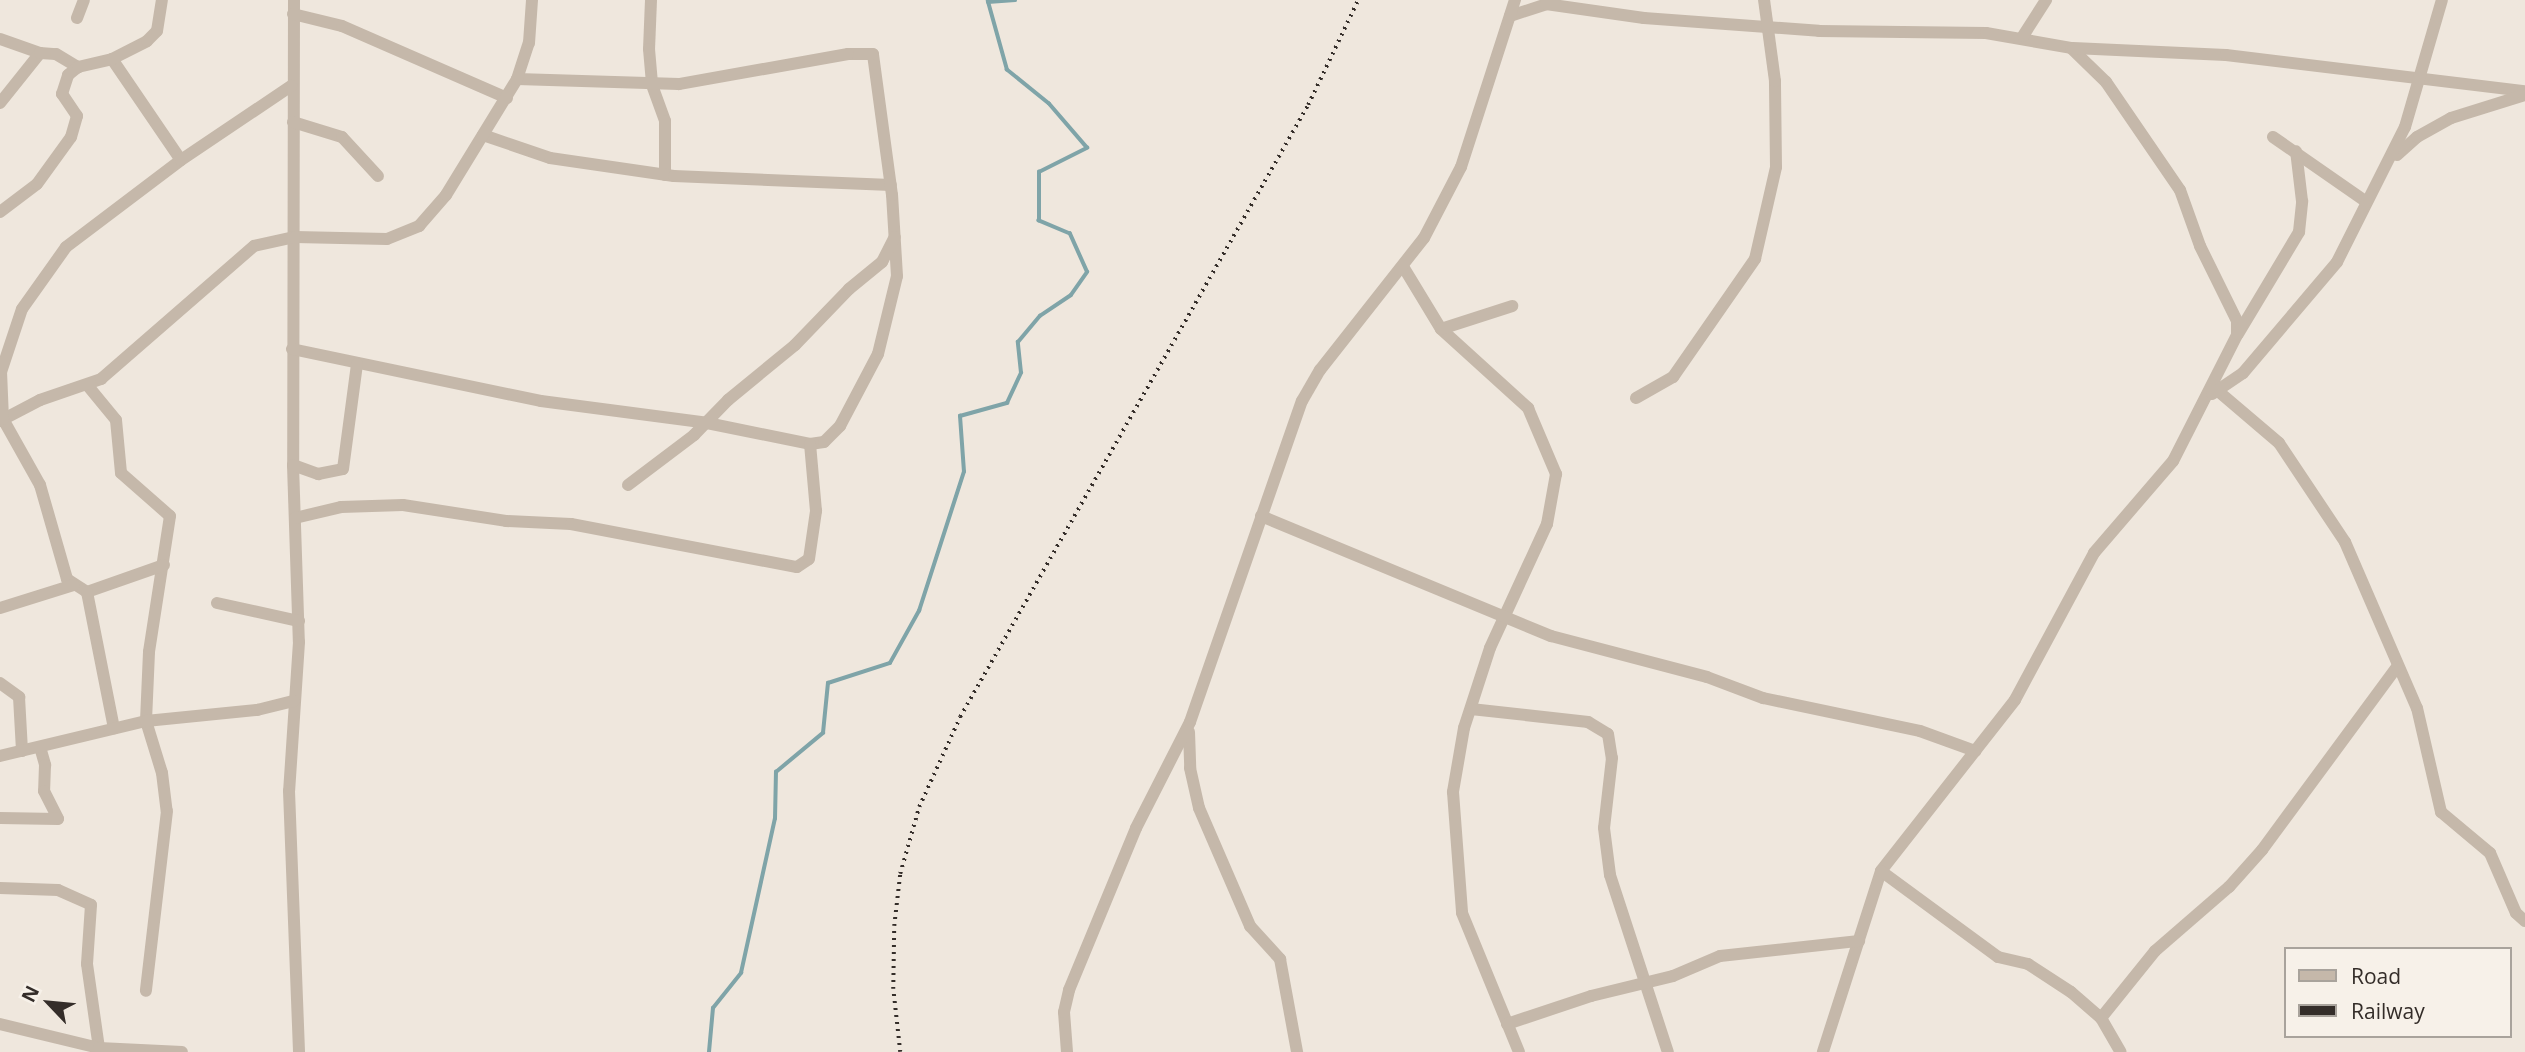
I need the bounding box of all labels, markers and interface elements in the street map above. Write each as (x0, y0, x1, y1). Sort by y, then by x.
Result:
legend (2284, 947, 2511, 1038)
text: Road (2351, 962, 2401, 990)
north arrow (14, 968, 84, 1038)
text: N (15, 981, 45, 1006)
text: Railway (2351, 997, 2425, 1025)

